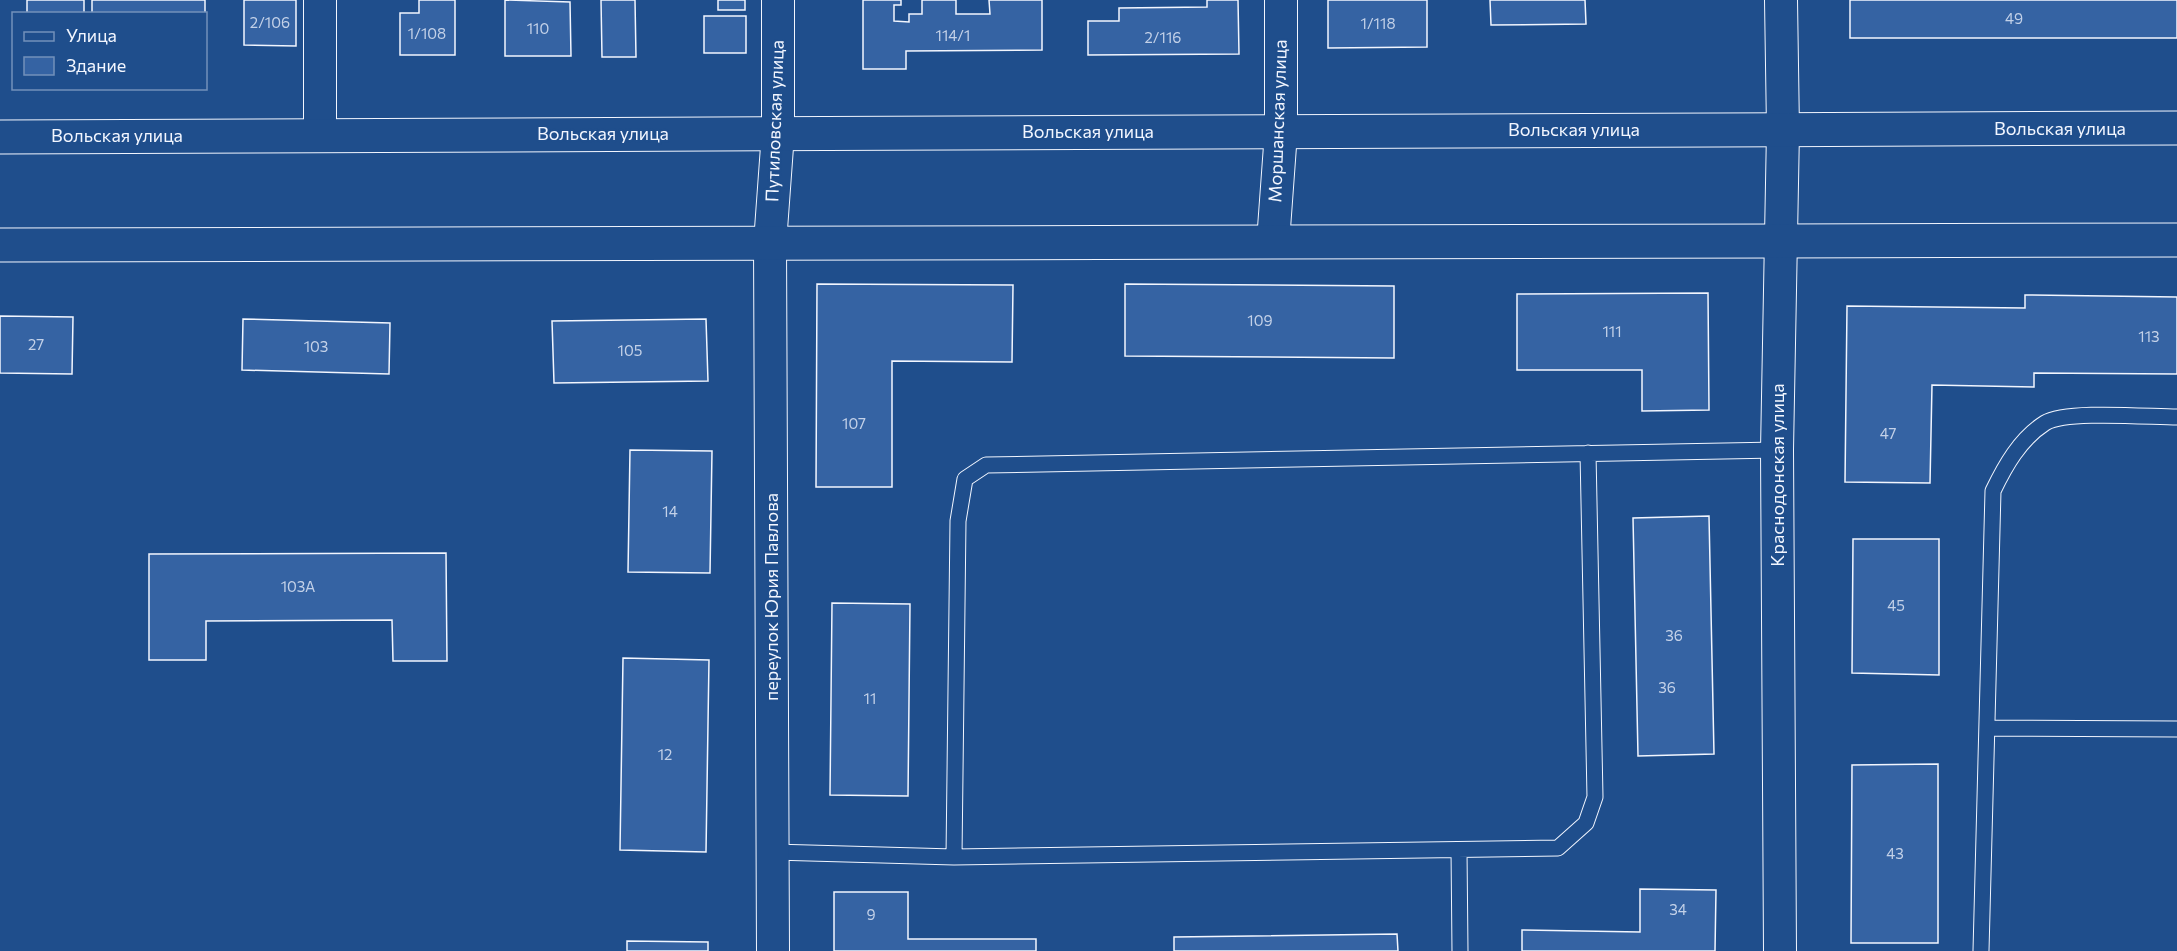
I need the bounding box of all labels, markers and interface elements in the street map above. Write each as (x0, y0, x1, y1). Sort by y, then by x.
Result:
house number: 49 (2005, 9, 2023, 27)
legend (12, 12, 207, 90)
house number: 2/106 (250, 13, 290, 31)
house number: 1/118 (1360, 14, 1396, 32)
house number: 110 (527, 19, 549, 37)
text: Улица (66, 24, 117, 46)
house number: 1/108 (408, 24, 446, 42)
house number: 114/1 (936, 26, 970, 44)
house number: 2/116 (1145, 28, 1181, 46)
street label: Моршанская улица (1263, 39, 1291, 203)
street label: Путиловская улица (760, 40, 788, 202)
text: Здание (66, 54, 126, 76)
street label: Вольская улица (1994, 117, 2126, 139)
street label: Вольская улица (1508, 118, 1640, 140)
street label: Вольская улица (1022, 120, 1154, 142)
street label: Вольская улица (537, 122, 669, 144)
street label: Вольская улица (51, 124, 183, 146)
house number: 109 (1247, 311, 1273, 329)
house number: 111 (1602, 322, 1622, 340)
house number: 113 (2138, 327, 2160, 345)
house number: 27 (28, 335, 44, 353)
house number: 103 (304, 337, 328, 355)
house number: 105 (618, 341, 642, 359)
street label: Краснодонская улица (1766, 383, 1788, 567)
house number: 107 (842, 414, 866, 432)
house number: 47 (1880, 424, 1896, 442)
street label: переулок Юрия Павлова (760, 493, 782, 701)
house number: 14 (662, 502, 678, 520)
house number: 103А (281, 577, 315, 595)
house number: 45 (1887, 596, 1905, 614)
house number: 36 (1665, 626, 1683, 644)
house number: 36 (1658, 678, 1676, 696)
house number: 11 (864, 689, 876, 707)
house number: 12 (658, 745, 672, 763)
house number: 43 (1886, 844, 1904, 862)
house number: 34 (1669, 900, 1687, 918)
house number: 9 (866, 905, 876, 923)

